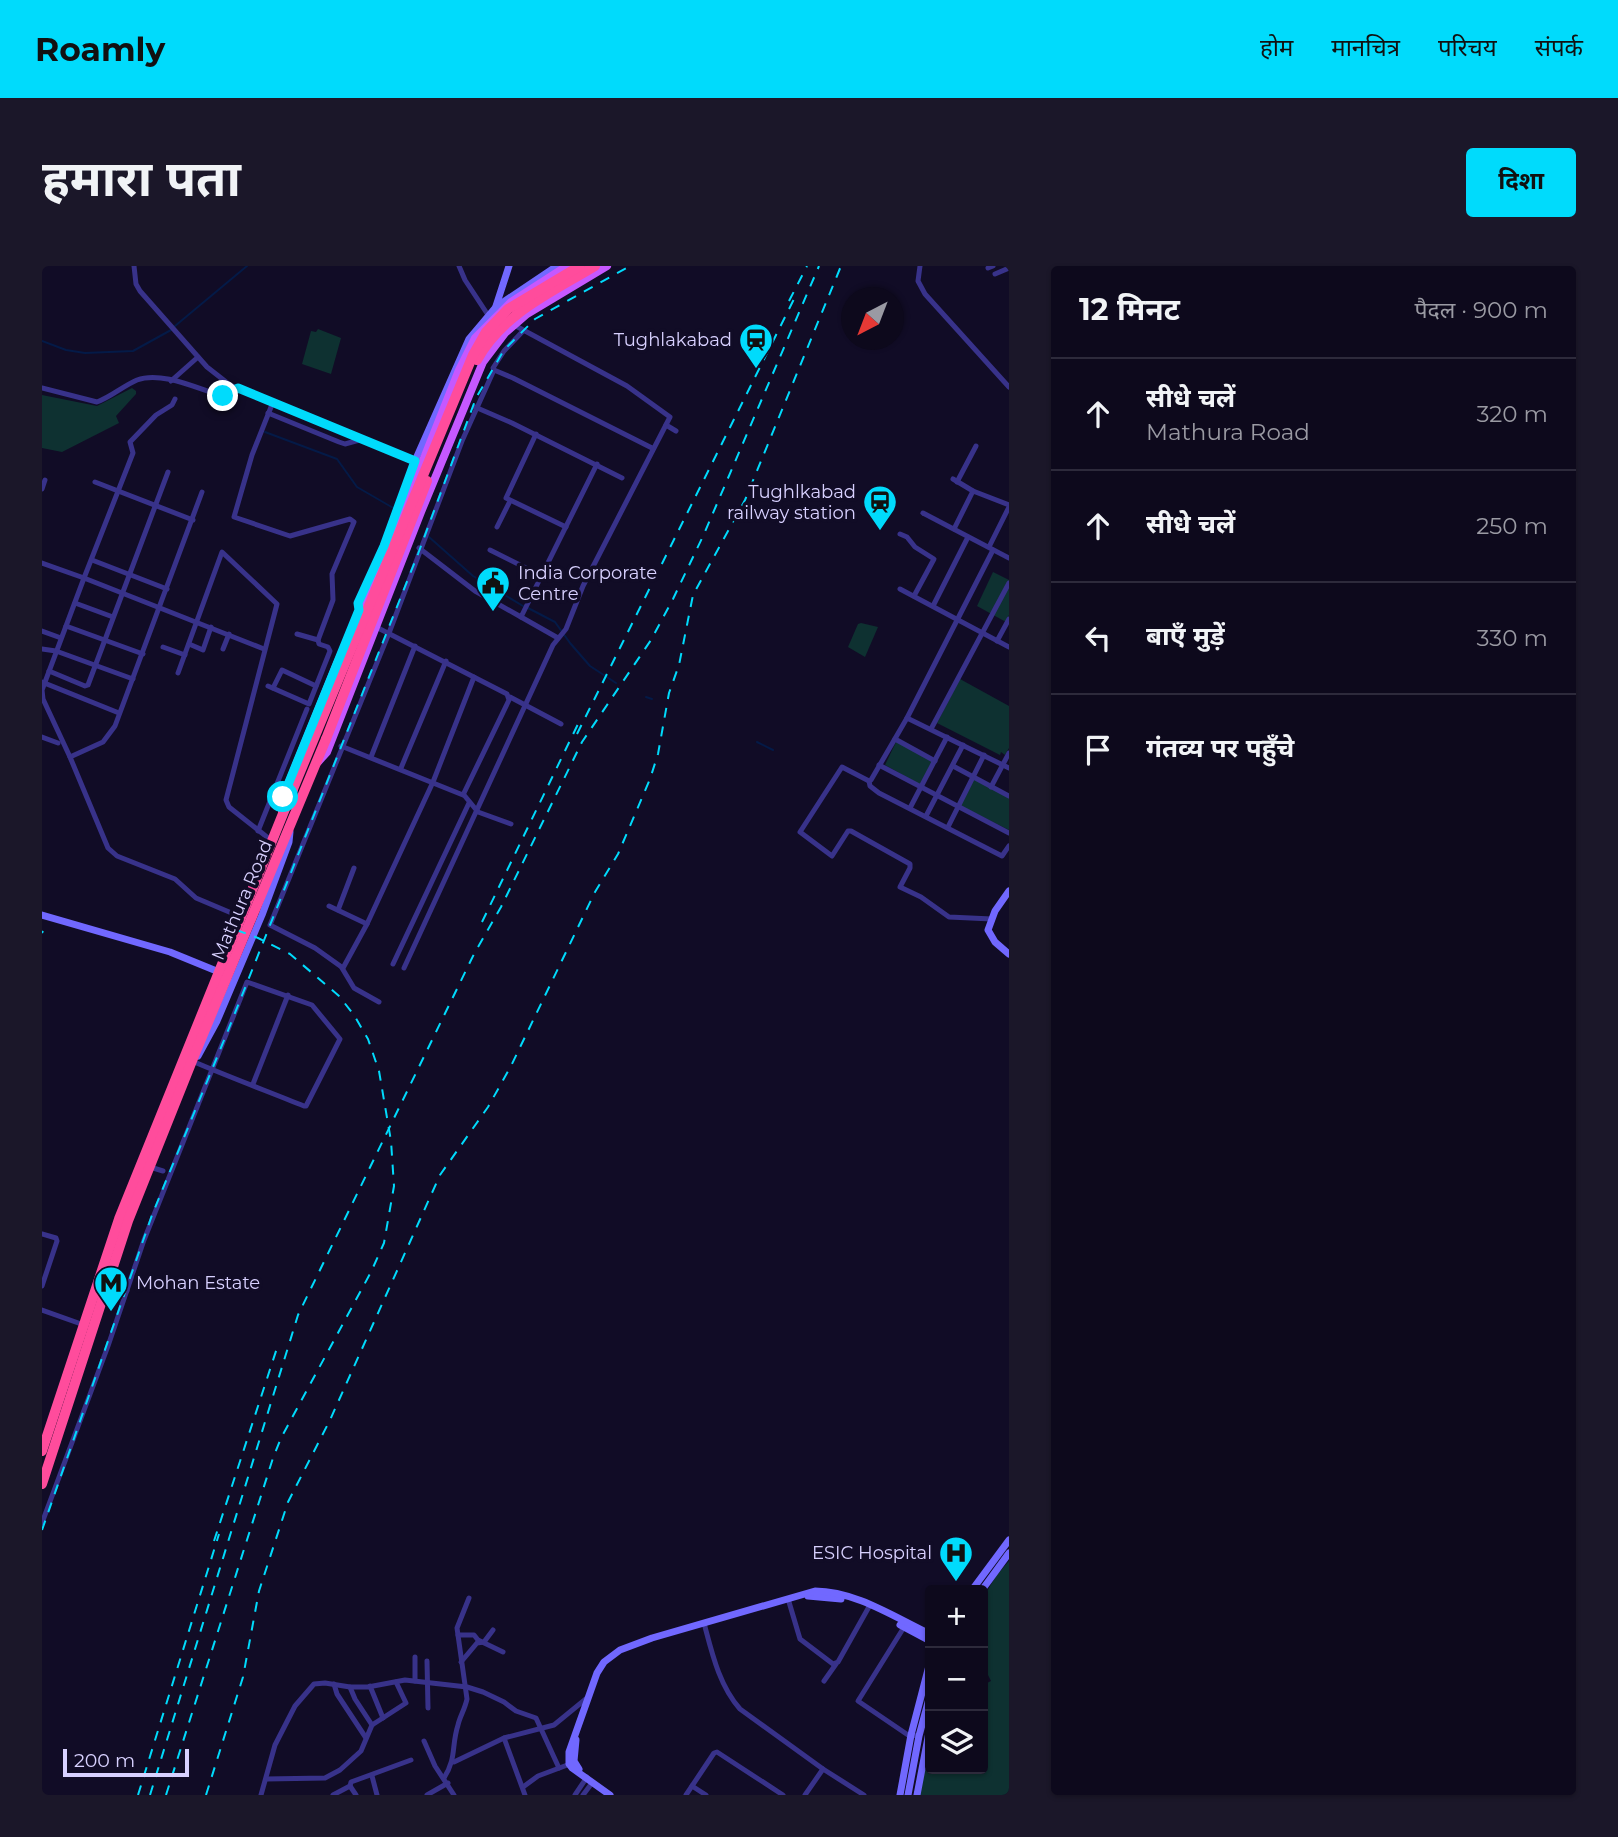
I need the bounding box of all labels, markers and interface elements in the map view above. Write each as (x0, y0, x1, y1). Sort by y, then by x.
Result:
text: Roamly (35, 29, 165, 69)
text: होम (1260, 33, 1293, 62)
text: मानचित्र (1331, 33, 1400, 62)
text: परिचय (1438, 33, 1497, 62)
text: संपर्क (1535, 33, 1583, 62)
button: दिशा (1466, 148, 1576, 217)
text: हमारा पता (42, 149, 241, 208)
north arrow (841, 287, 904, 350)
text: 12 मिनट (1079, 291, 1180, 328)
text: पैदल · 900 m (1414, 296, 1548, 324)
station icon: Tughlakabad (737, 321, 775, 370)
place label: Tughlakabad (614, 329, 732, 351)
route end (207, 380, 238, 411)
text: सीधे चलें (1146, 382, 1235, 414)
icon: ahead (1079, 395, 1117, 433)
text: 320 m (1476, 400, 1548, 428)
text: Mathura Road (1146, 418, 1310, 446)
place label: Tughlkabad railway station (727, 481, 856, 524)
station icon: Tughlkabad railway station (861, 483, 899, 532)
icon: ahead (1079, 507, 1117, 545)
text: सीधे चलें (1146, 508, 1235, 540)
text: 250 m (1476, 512, 1548, 540)
place label: India Corporate Centre (518, 562, 657, 605)
public building icon: India Corporate Centre (474, 564, 512, 613)
icon: left (1079, 619, 1117, 657)
text: बाएँ मुड़ें (1146, 620, 1225, 652)
text: 330 m (1477, 624, 1548, 652)
icon: arrive (1079, 731, 1117, 769)
text: गंतव्य पर पहुँचे (1146, 732, 1294, 764)
route start (267, 781, 298, 812)
street label: Mathura Road (207, 837, 277, 963)
metro station icon: Mohan Estate (92, 1264, 130, 1313)
place label: Mohan Estate (136, 1272, 260, 1294)
hospital icon: ESIC Hospital (937, 1534, 975, 1583)
place label: ESIC Hospital (812, 1542, 932, 1564)
map controls (925, 1585, 988, 1774)
button: + (925, 1585, 988, 1648)
button: − (925, 1648, 988, 1711)
button: layers (925, 1711, 988, 1774)
scale bar (63, 1746, 189, 1778)
text: 200 m (74, 1749, 135, 1772)

